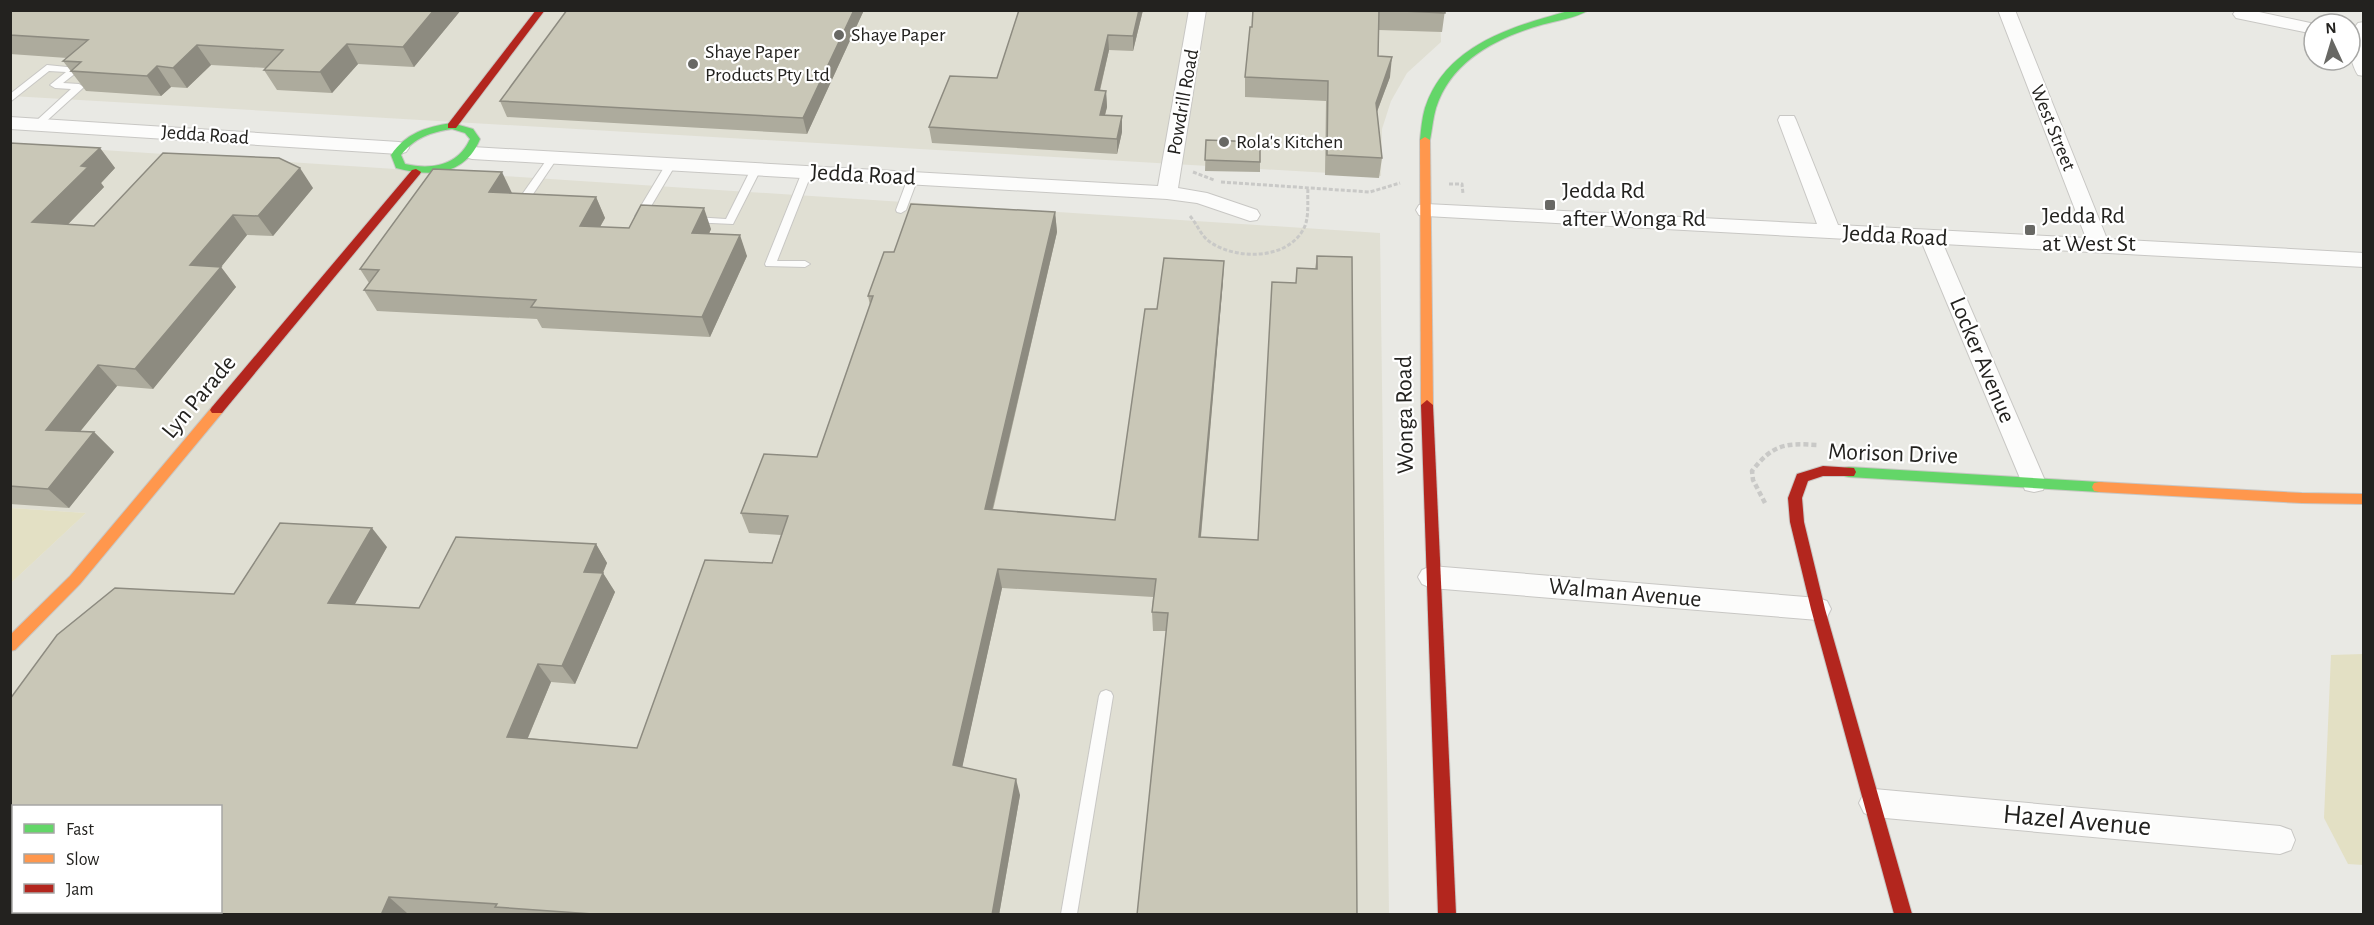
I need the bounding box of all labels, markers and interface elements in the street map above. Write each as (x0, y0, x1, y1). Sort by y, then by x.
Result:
north arrow (2302, 12, 2362, 72)
text: N (2325, 20, 2337, 36)
place label: Shaye Paper (851, 25, 946, 45)
marker: Shaye Paper (832, 28, 846, 42)
place label: Shaye Paper Products Pty Ltd (705, 42, 830, 85)
street label: Powdrill Road (1164, 48, 1202, 156)
marker: Shaye Paper Products Pty Ltd (686, 57, 700, 71)
street label: West Street (2027, 82, 2079, 174)
street label: Jedda Road (160, 122, 250, 148)
place label: Rola's Kitchen (1236, 132, 1343, 152)
marker: Rola's Kitchen (1217, 135, 1231, 149)
street label: Jedda Road (810, 160, 916, 190)
place label: Jedda Rd after Wonga Rd (1562, 179, 1706, 231)
marker: Jedda Rd after Wonga Rd (1543, 198, 1557, 212)
place label: Jedda Rd at West St (2042, 204, 2136, 256)
street label: Jedda Road (1842, 221, 1948, 251)
marker: Jedda Rd at West St (2023, 223, 2037, 237)
street label: Locker Avenue (1945, 294, 2019, 426)
street label: Lyn Parade (157, 351, 241, 443)
street label: Wonga Road (1392, 356, 1418, 474)
street label: Morison Drive (1827, 440, 1959, 468)
street label: Walman Avenue (1547, 574, 1703, 612)
street label: Hazel Avenue (2002, 801, 2152, 841)
legend (12, 805, 222, 913)
text: Fast (66, 821, 94, 839)
text: Slow (66, 851, 99, 869)
text: Jam (66, 881, 94, 899)

